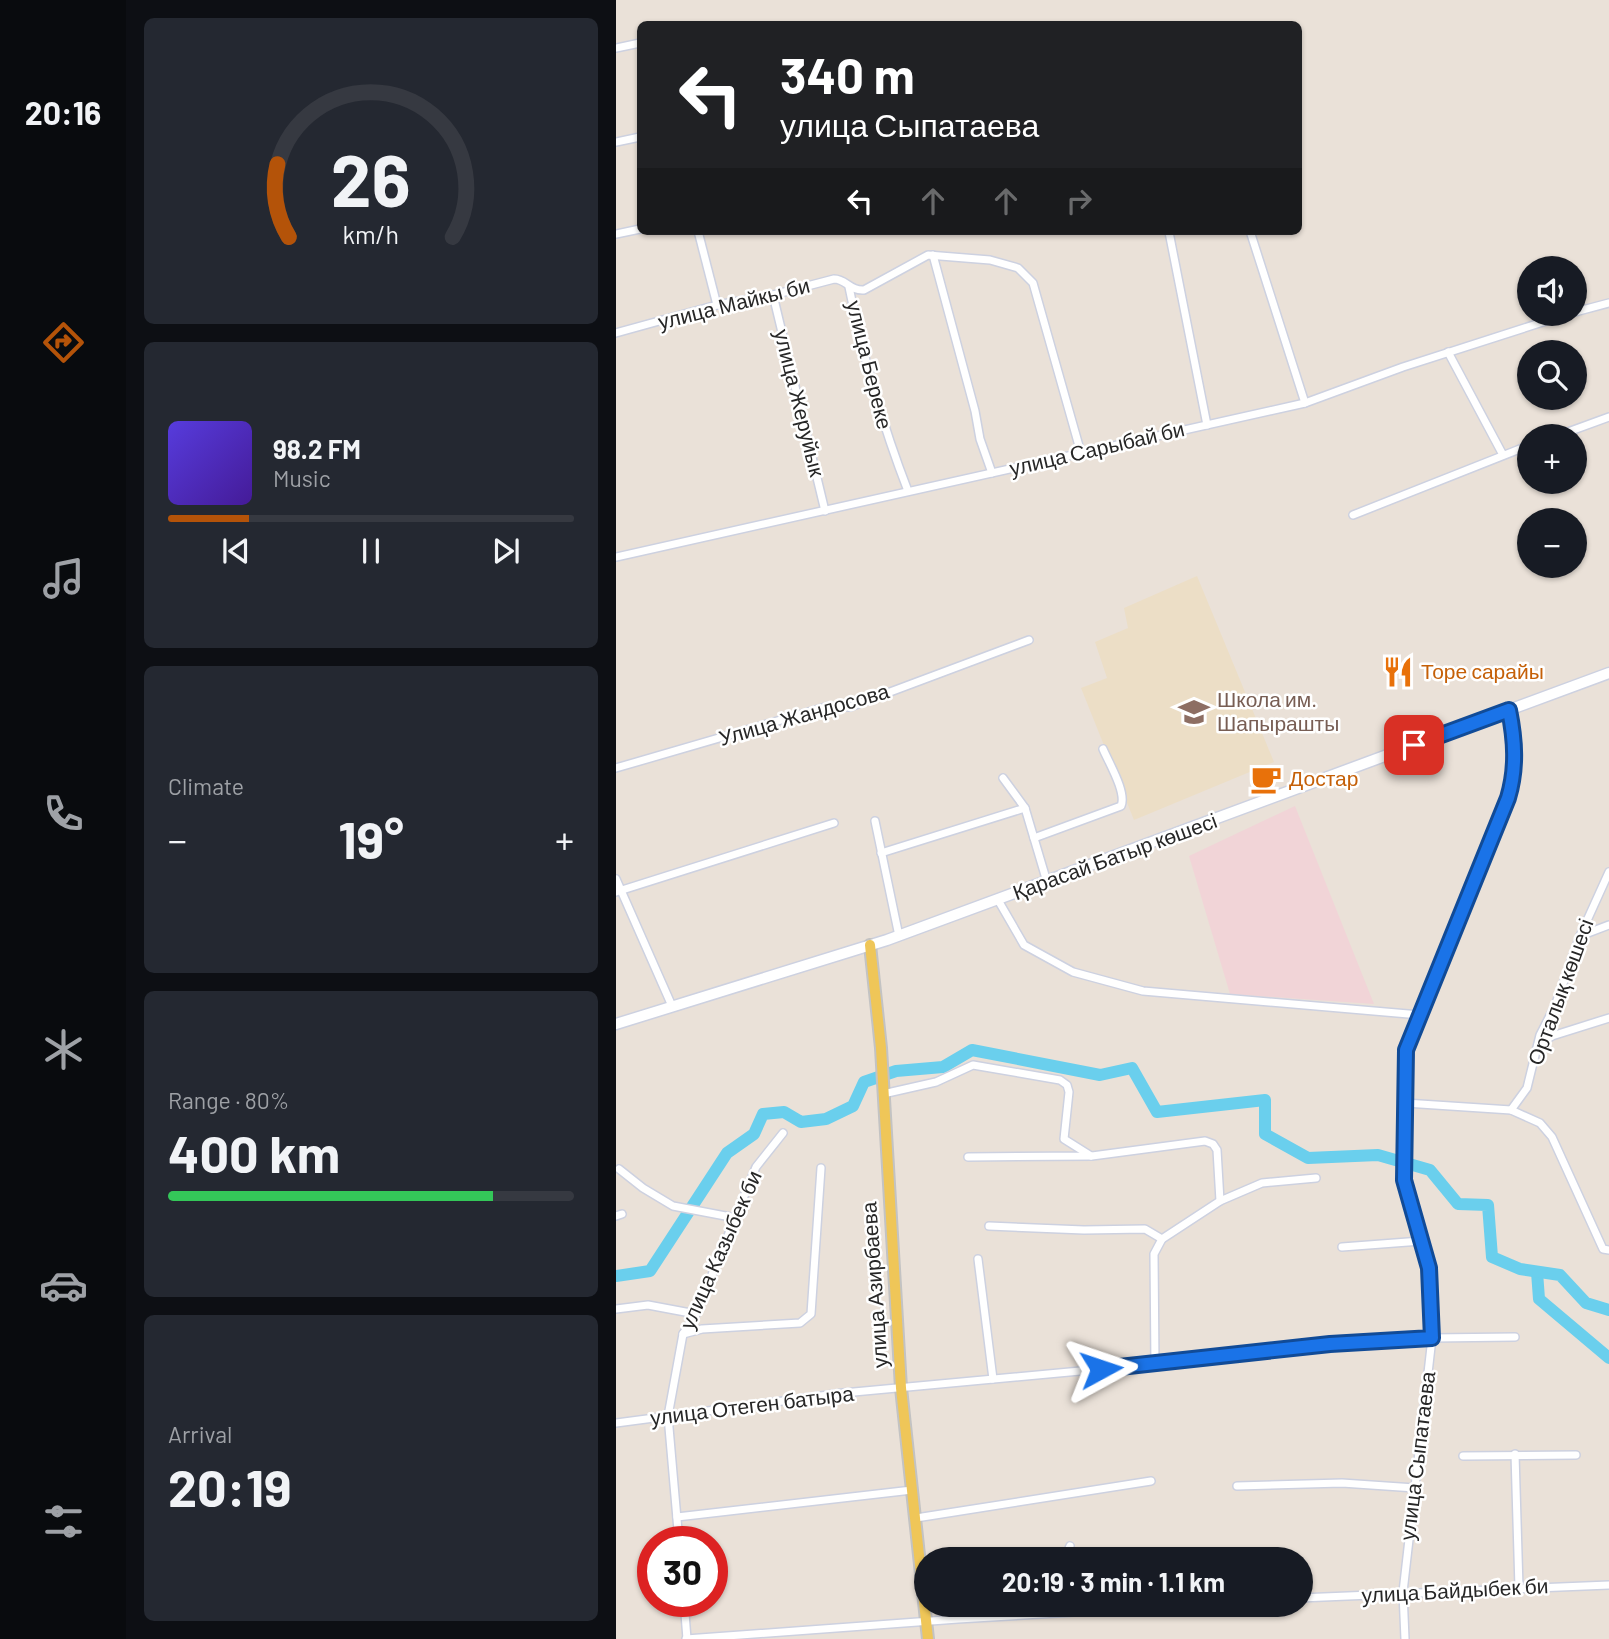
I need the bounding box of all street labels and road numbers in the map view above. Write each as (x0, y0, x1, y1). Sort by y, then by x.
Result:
street label: улица Майкы би (655, 272, 812, 333)
street label: улица Береке (842, 298, 899, 432)
street label: улица Жеруйык (770, 326, 831, 480)
street label: улица Сарыбай би (1007, 415, 1187, 480)
street label: Улица Жандосова (716, 677, 892, 750)
street label: Қарасай Батыр көшесі (1009, 807, 1220, 904)
street label: Орталық көшесі (1522, 915, 1598, 1068)
street label: улица Казыбек би (673, 1166, 766, 1333)
street label: улица Азирбаева (855, 1201, 892, 1369)
street label: улица Сыпатаева (1394, 1370, 1439, 1542)
street label: улица Отеген батыра (649, 1380, 855, 1429)
street label: улица Байдыбек би (1361, 1572, 1549, 1607)

